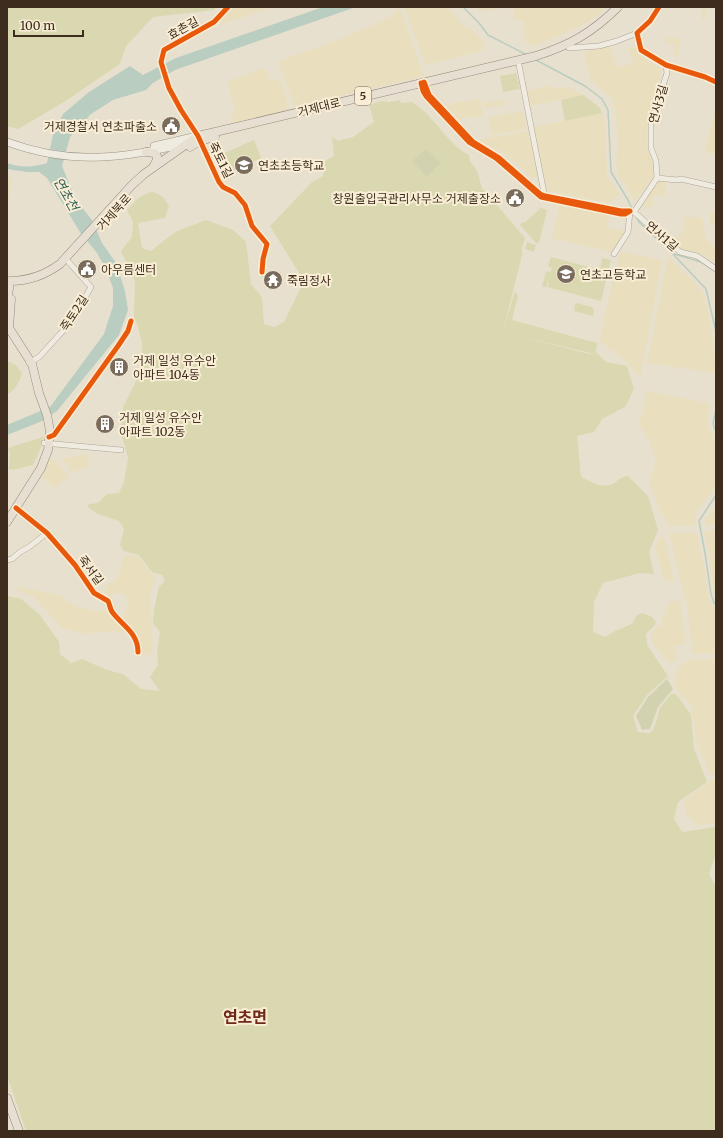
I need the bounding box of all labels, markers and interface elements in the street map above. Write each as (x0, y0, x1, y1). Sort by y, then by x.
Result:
scale bar (14, 12, 83, 38)
street label: 효촌길 (165, 13, 201, 43)
text: 100 m (20, 18, 55, 33)
street label: 연사3길 (645, 83, 671, 125)
road number: 5 (355, 87, 371, 105)
street label: 거제대로 (296, 94, 342, 120)
public building icon: 거제경찰서 연초파출소 (160, 115, 182, 137)
place label: 거제경찰서 연초파출소 (44, 119, 157, 134)
street label: 죽토1길 (206, 139, 236, 181)
school or university icon: 연초초등학교 (233, 154, 255, 176)
place label: 연초초등학교 (258, 158, 324, 173)
water label: 연초천 (50, 174, 83, 215)
public building icon: 창원출입국관리사무소 거제출장소 (504, 187, 526, 209)
street label: 거제북로 (94, 191, 134, 233)
place label: 창원출입국관리사무소 거제출장소 (333, 191, 501, 206)
street label: 연사1길 (643, 218, 681, 254)
public building icon: 아우름센터 (76, 258, 98, 280)
place label: 아우름센터 (101, 262, 156, 277)
school or university icon: 연초고등학교 (555, 263, 577, 285)
place label: 연초고등학교 (580, 267, 646, 282)
temple icon: 죽림정사 (262, 269, 284, 291)
place label: 죽림정사 (287, 273, 331, 288)
street label: 죽토2길 (57, 292, 91, 334)
place label: 거제 일성 유수안 아파트 104동 (133, 353, 216, 382)
building icon: 거제 일성 유수안 아파트 104동 (108, 356, 130, 378)
place label: 거제 일성 유수안 아파트 102동 (119, 410, 202, 439)
building icon: 거제 일성 유수안 아파트 102동 (94, 413, 116, 435)
street label: 죽서길 (75, 552, 107, 588)
district label: 연초면 (223, 1007, 267, 1027)

